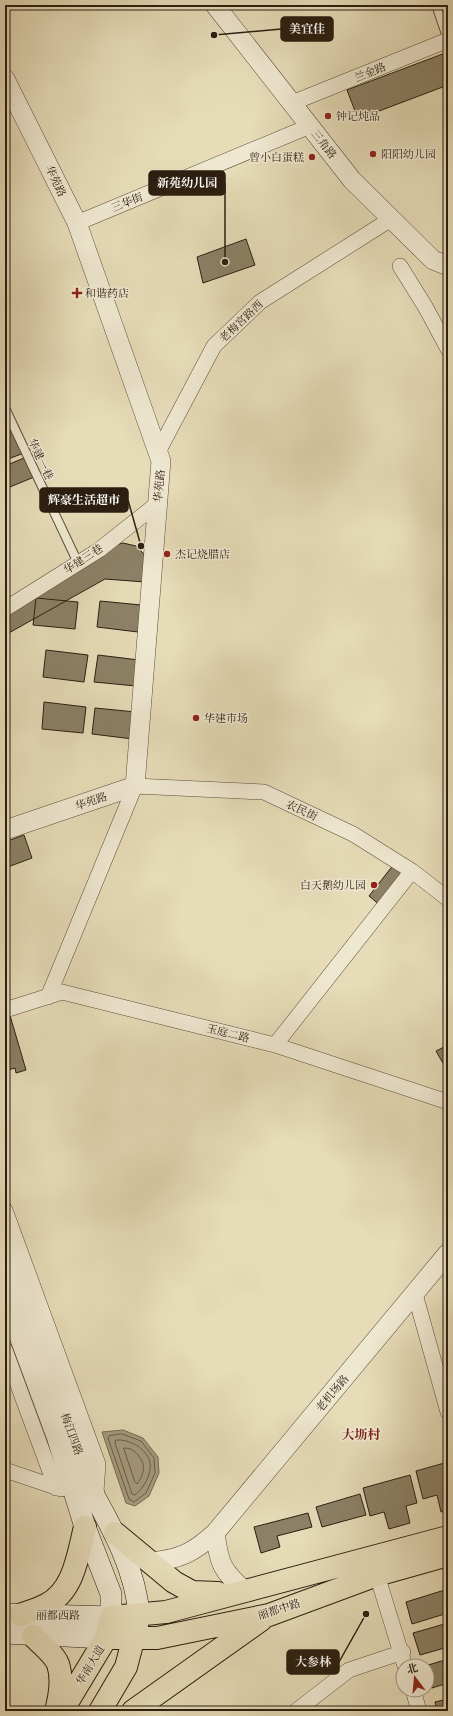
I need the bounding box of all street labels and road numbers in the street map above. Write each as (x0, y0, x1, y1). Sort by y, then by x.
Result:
street label: 兰金路 (352, 60, 389, 87)
street label: 三角路 (307, 127, 339, 163)
street label: 华苑路 (41, 164, 69, 200)
street label: 三华街 (109, 190, 146, 217)
street label: 老梅宮路西 (217, 298, 267, 346)
street label: 华建一巷 (24, 437, 56, 483)
street label: 华苑路 (152, 469, 169, 503)
street label: 华建三巷 (61, 542, 106, 579)
street label: 华苑路 (73, 790, 110, 815)
street label: 农民街 (283, 798, 319, 825)
street label: 玉庭二路 (204, 1022, 251, 1047)
street label: 老机场路 (313, 1372, 353, 1416)
street label: 梅江四路 (56, 1411, 85, 1458)
street label: 丽都中路 (256, 1596, 303, 1624)
street label: 丽都西路 (36, 1609, 80, 1624)
street label: 华南大道 (74, 1643, 109, 1688)

